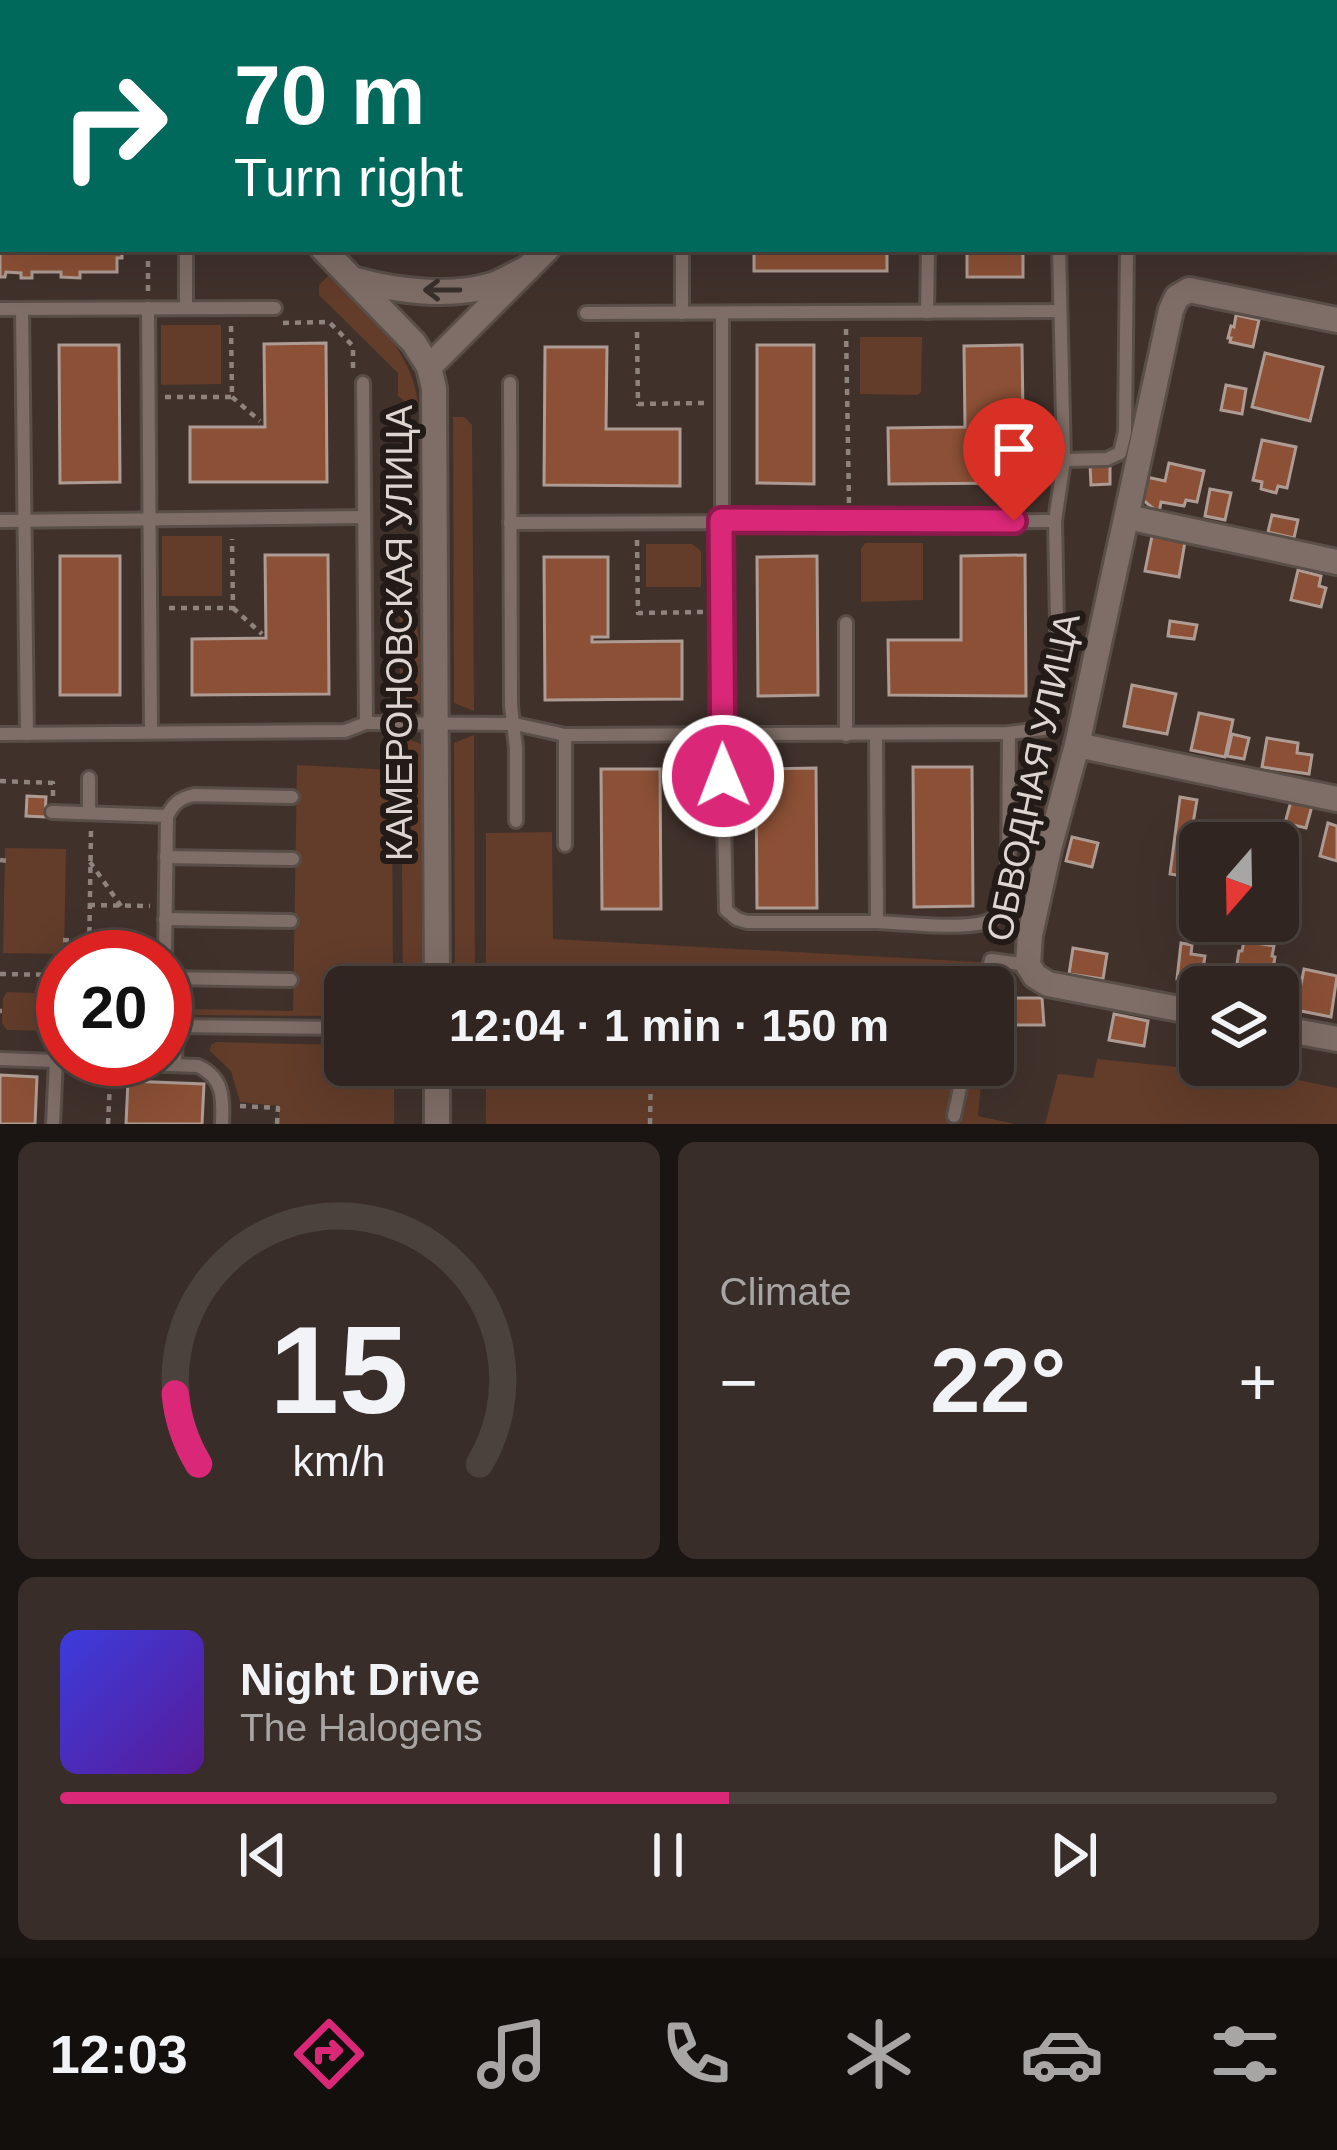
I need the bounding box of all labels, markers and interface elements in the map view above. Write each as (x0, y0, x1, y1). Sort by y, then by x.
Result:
icon: right (36, 48, 192, 204)
text: 70 m (234, 48, 425, 142)
text: Turn right (234, 147, 463, 207)
one-way arrow (423, 279, 462, 301)
pin (963, 398, 1065, 521)
street label: КАМЕРОНОВСКАЯ УЛИЦА (379, 405, 420, 861)
icon: arrive (981, 416, 1047, 482)
street label: ОБВОДНАЯ УЛИЦА (978, 609, 1088, 945)
position arrow (660, 713, 786, 839)
north arrow (1179, 822, 1299, 942)
map controls (1179, 822, 1299, 1086)
speed limit sign: 20 (36, 930, 192, 1086)
button: layers (1179, 966, 1299, 1086)
text: 12:04 · 1 min · 150 m (449, 1000, 889, 1051)
text: Climate (720, 1270, 852, 1313)
text: 15 (269, 1300, 408, 1439)
text: 22° (930, 1331, 1066, 1431)
text: − (720, 1345, 758, 1419)
text: + (1238, 1345, 1277, 1419)
text: km/h (292, 1436, 385, 1484)
text: Night Drive (240, 1654, 480, 1705)
text: The Halogens (240, 1706, 483, 1749)
icon: previous (230, 1822, 296, 1888)
icon: pause (635, 1822, 701, 1888)
icon: next (1041, 1822, 1107, 1888)
icon: directions (287, 2012, 371, 2096)
icon: music (470, 2012, 554, 2096)
icon: phone (654, 2012, 738, 2096)
icon: climate (837, 2012, 921, 2096)
icon: car (1020, 2012, 1104, 2096)
icon: filters (1203, 2012, 1287, 2096)
text: 12:03 (50, 2024, 188, 2084)

